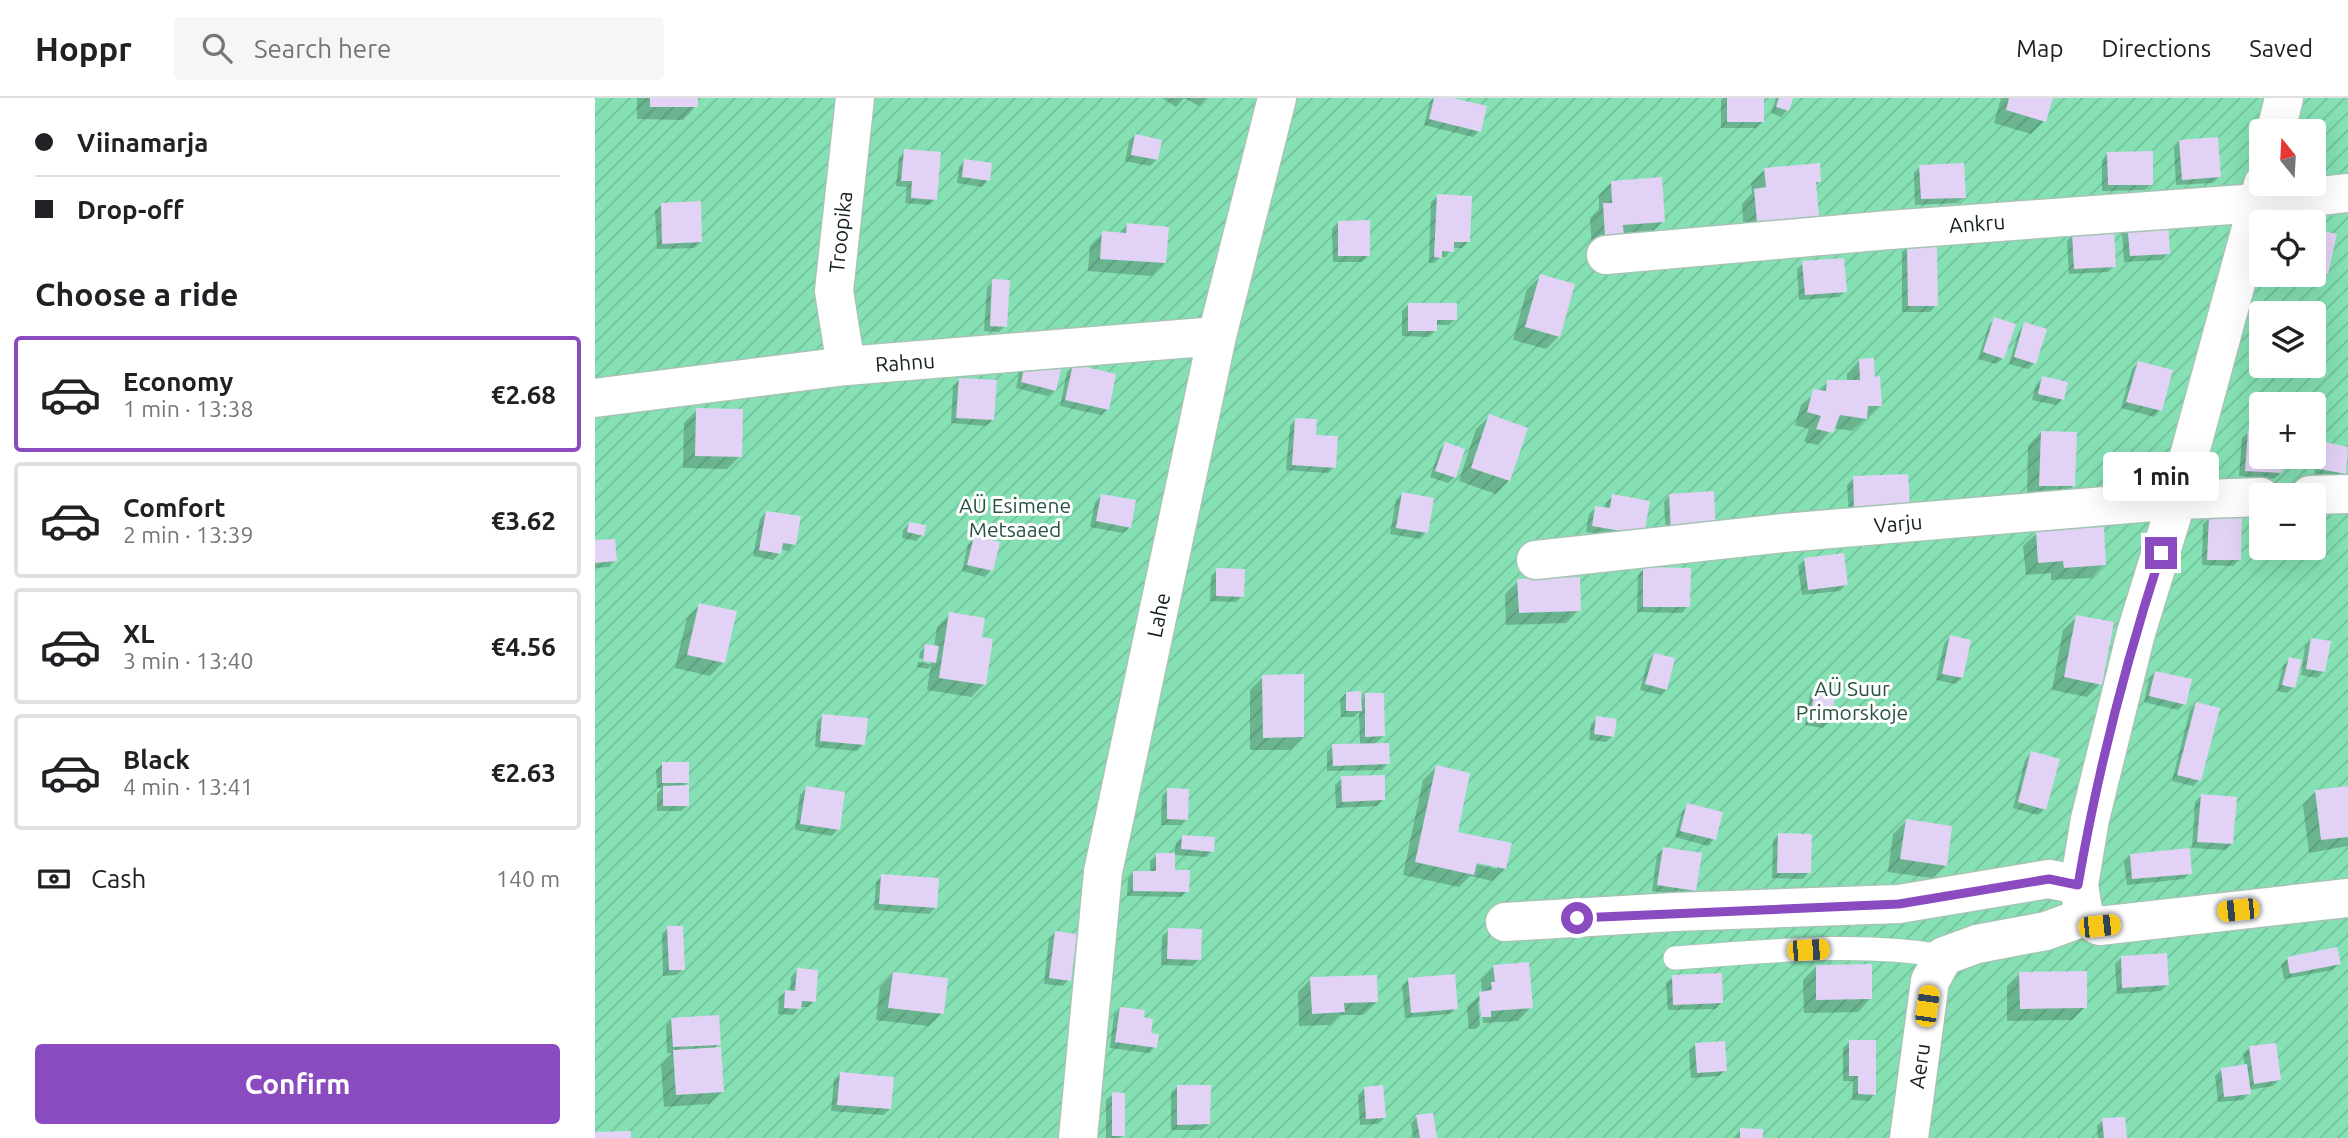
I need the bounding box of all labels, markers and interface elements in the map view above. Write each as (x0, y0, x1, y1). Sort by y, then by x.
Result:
search box (174, 17, 664, 80)
icon: search (198, 29, 236, 67)
text: Hoppr (35, 30, 132, 67)
text: Search here (254, 34, 391, 63)
text: Map (2016, 35, 2063, 62)
text: Directions (2101, 35, 2211, 62)
text: Saved (2249, 35, 2313, 62)
north arrow (2249, 119, 2326, 196)
map controls (2249, 119, 2326, 560)
text: Viinamarja (77, 128, 208, 157)
street label: Troopika (824, 190, 856, 274)
text: Drop-off (77, 195, 184, 224)
street label: Ankru (1948, 209, 2006, 237)
button: locate (2249, 210, 2326, 287)
text: Choose a ride (35, 276, 238, 312)
button: layers (2249, 301, 2326, 378)
street label: Rahnu (874, 348, 936, 376)
icon: car (39, 363, 102, 426)
text: Economy (123, 367, 233, 396)
text: €2.68 (491, 380, 556, 409)
button: + (2249, 392, 2326, 469)
text: 1 min · 13:38 (123, 396, 254, 421)
callout: 1 min (2103, 452, 2219, 500)
text: 1 min (2132, 464, 2190, 489)
button: − (2249, 483, 2326, 560)
icon: car (39, 489, 102, 552)
text: Comfort (123, 493, 226, 522)
park label: AÜ Esimene Metsaaed (959, 493, 1071, 541)
text: €3.62 (491, 506, 556, 535)
street label: Varju (1873, 509, 1923, 537)
text: 2 min · 13:39 (123, 522, 254, 547)
route end (2145, 537, 2177, 569)
street label: Lahe (1142, 590, 1174, 640)
icon: car (39, 615, 102, 678)
text: XL (123, 619, 154, 648)
text: €4.56 (491, 632, 556, 661)
text: 3 min · 13:40 (123, 648, 254, 673)
park label: AÜ Suur Primorskoje (1796, 676, 1908, 724)
icon: car (39, 741, 102, 804)
text: Black (123, 745, 190, 774)
text: €2.63 (491, 758, 556, 787)
text: 4 min · 13:41 (123, 774, 254, 799)
icon: cash (35, 860, 73, 898)
text: Cash (91, 864, 146, 893)
text: 140 m (496, 866, 560, 891)
car (2217, 897, 2260, 923)
route start (1561, 902, 1593, 934)
car (2078, 913, 2121, 939)
car (1787, 938, 1830, 962)
car (1914, 984, 1941, 1028)
street label: Aeru (1904, 1042, 1934, 1090)
button: Confirm (35, 1044, 560, 1124)

